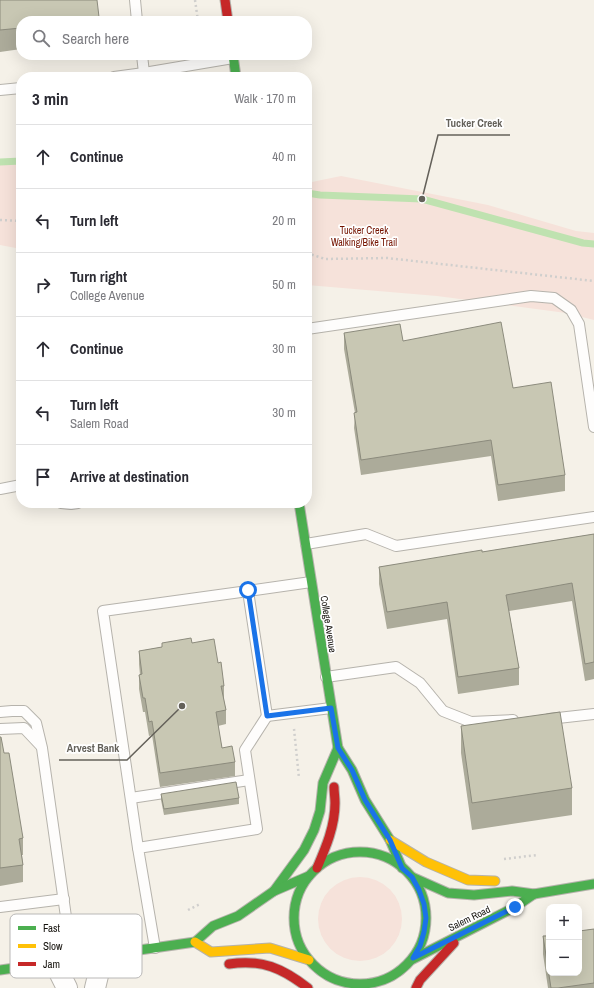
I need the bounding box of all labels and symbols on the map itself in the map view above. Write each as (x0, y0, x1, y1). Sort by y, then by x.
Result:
callout: Tucker Creek (438, 112, 510, 135)
text: Tucker Creek (446, 116, 503, 130)
park label: Tucker Creek Walking/Bike Trail (331, 224, 397, 249)
route start (239, 581, 257, 599)
street label: College Avenue (318, 595, 339, 654)
callout: Arvest Bank (59, 737, 127, 760)
text: Arvest Bank (67, 741, 120, 755)
route end (506, 898, 524, 916)
street label: Salem Road (446, 903, 492, 934)
legend (10, 914, 142, 978)
text: Fast (43, 921, 61, 935)
text: Slow (43, 939, 63, 953)
text: Jam (43, 957, 60, 971)

